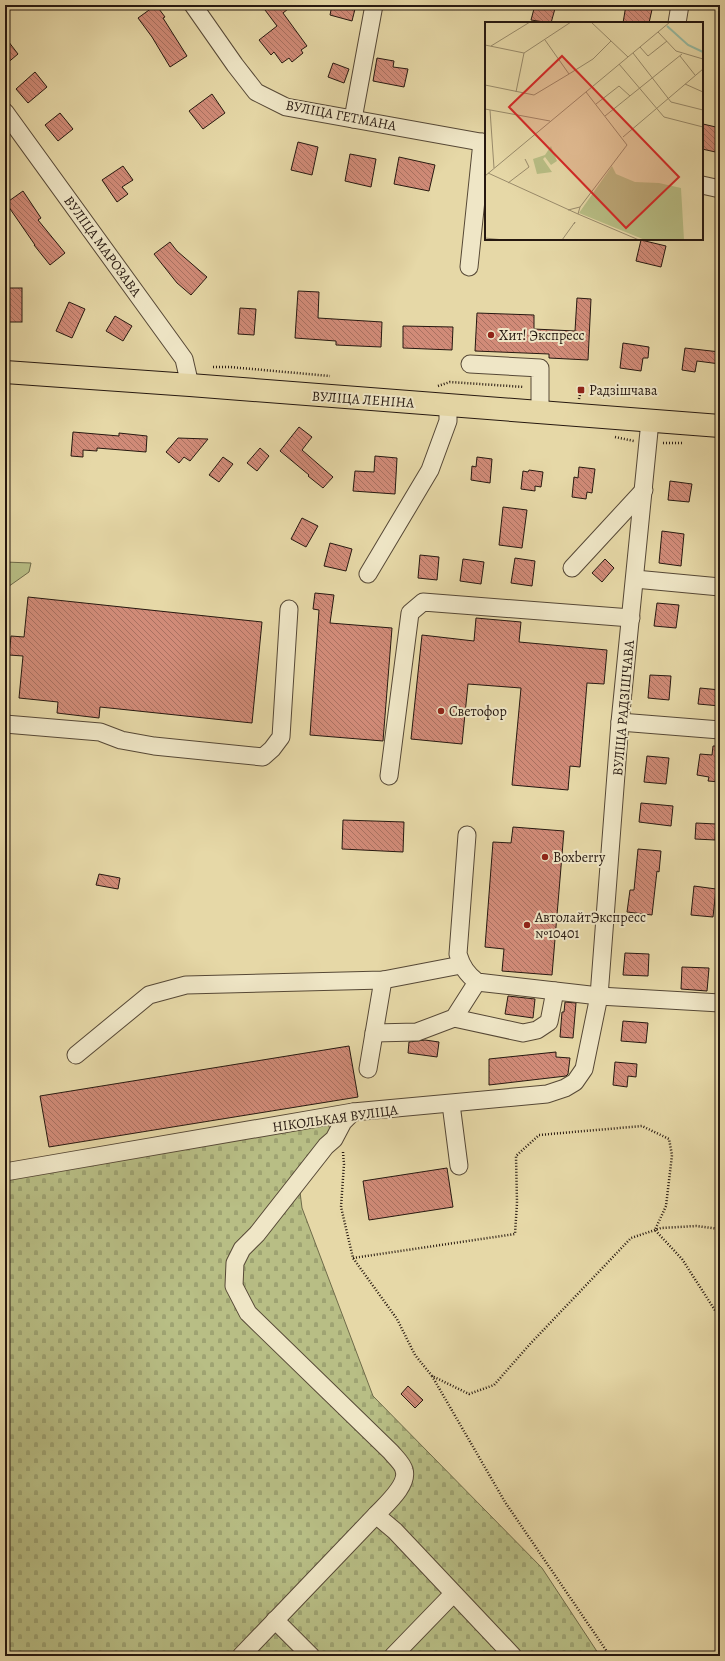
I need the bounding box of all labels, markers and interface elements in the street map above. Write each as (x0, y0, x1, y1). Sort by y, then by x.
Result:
inset map (485, 22, 703, 240)
street label: ВУЛІЦА ГЕТМАНА (284, 95, 399, 136)
street label: ВУЛІЦА МАРОЗАВА (60, 192, 146, 301)
place label: Хит! Экспресс (499, 326, 585, 345)
marker: Хит! Экспресс (486, 330, 496, 340)
place label: Радзішчава (589, 381, 658, 400)
marker: Радзішчава (576, 385, 586, 395)
street label: ВУЛІЦА ЛЕНІНА (311, 386, 416, 413)
street label: ВУЛІЦА РАДЗІШЧАВА (608, 639, 639, 777)
place label: Светофор (449, 702, 507, 721)
marker: Светофор (436, 706, 446, 716)
place label: Boxberry (553, 848, 606, 867)
marker: Boxberry (540, 852, 550, 862)
place label: АвтолайтЭкспресс №10401 (534, 908, 646, 943)
marker: АвтолайтЭкспресс №10401 (522, 920, 532, 930)
street label: НІКОЛЬКАЯ ВУЛІЦА (271, 1100, 400, 1137)

